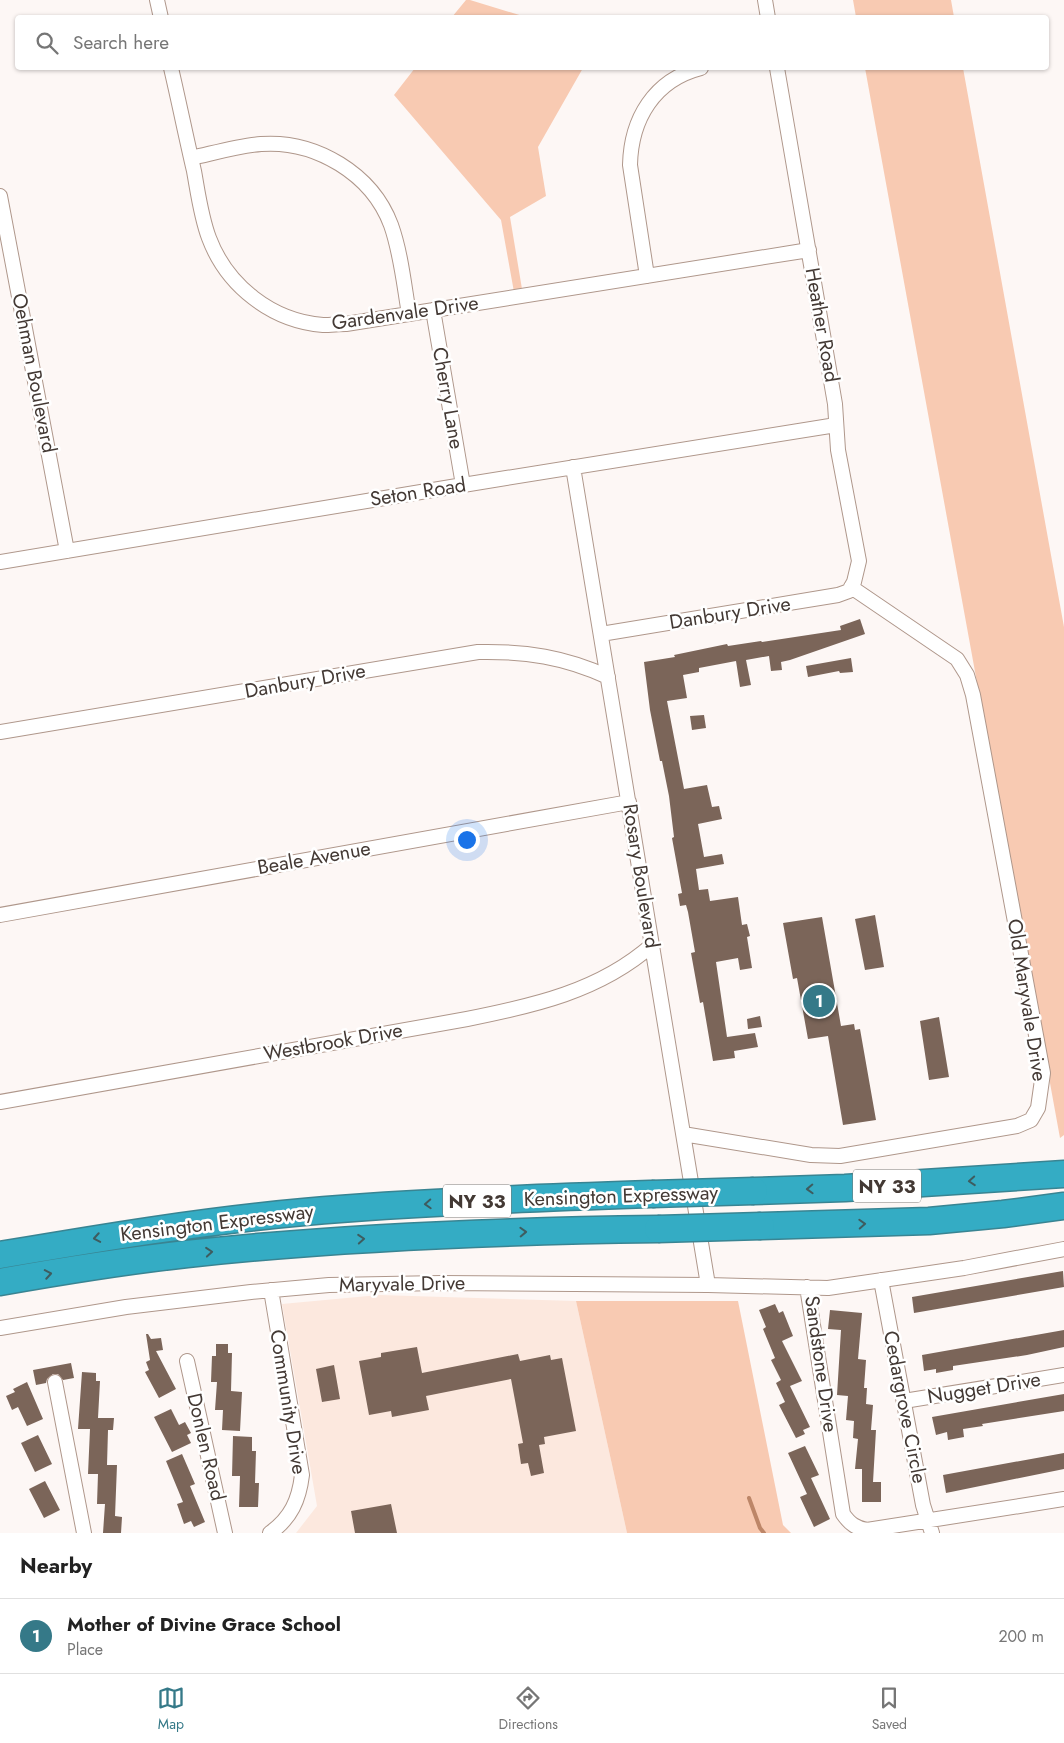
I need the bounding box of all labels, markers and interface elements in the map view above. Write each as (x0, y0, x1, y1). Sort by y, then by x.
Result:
search box (15, 15, 1049, 70)
icon: search (33, 29, 61, 57)
text: Search here (73, 29, 169, 56)
street label: Heather Road (798, 265, 846, 385)
street label: Gardenvale Drive (330, 288, 480, 338)
street label: Oehman Boulevard (4, 291, 64, 455)
street label: Cherry Lane (425, 345, 471, 451)
street label: Seton Road (368, 470, 468, 514)
street label: Danbury Drive (667, 589, 793, 637)
street label: Danbury Drive (242, 656, 368, 706)
street label: Rosary Boulevard (615, 802, 667, 950)
your location (454, 827, 480, 853)
street label: Beale Avenue (255, 834, 373, 882)
street label: Old Maryvale Drive (1000, 917, 1054, 1083)
pin: 1 (803, 982, 835, 1020)
street label: Westbrook Drive (261, 1016, 405, 1068)
road number: NY 33 (853, 1170, 921, 1202)
one-way arrow (967, 1175, 975, 1186)
street label: Kensington Expressway (523, 1178, 719, 1214)
road number: NY 33 (443, 1184, 511, 1218)
one-way arrow (805, 1184, 813, 1195)
street label: Kensington Expressway (119, 1197, 315, 1249)
one-way arrow (424, 1198, 432, 1209)
one-way arrow (858, 1218, 866, 1229)
one-way arrow (520, 1227, 527, 1237)
one-way arrow (93, 1233, 102, 1243)
one-way arrow (357, 1234, 365, 1245)
one-way arrow (205, 1247, 213, 1258)
street label: Maryvale Drive (339, 1268, 465, 1300)
one-way arrow (44, 1269, 52, 1279)
street label: Sandstone Drive (797, 1294, 845, 1434)
street label: Community Drive (262, 1328, 314, 1476)
street label: Cedargrove Circle (876, 1328, 934, 1486)
street label: Nugget Drive (925, 1365, 1043, 1411)
street label: Donlen Road (180, 1390, 232, 1504)
text: Nearby (20, 1551, 92, 1581)
text: Mother of Divine Grace School (67, 1611, 341, 1638)
text: 1 (32, 1625, 40, 1648)
text: 200 m (998, 1625, 1044, 1648)
text: Place (67, 1638, 103, 1661)
tab: Map (157, 1684, 185, 1734)
tab: Directions (499, 1684, 558, 1734)
tab: Saved (872, 1684, 907, 1734)

